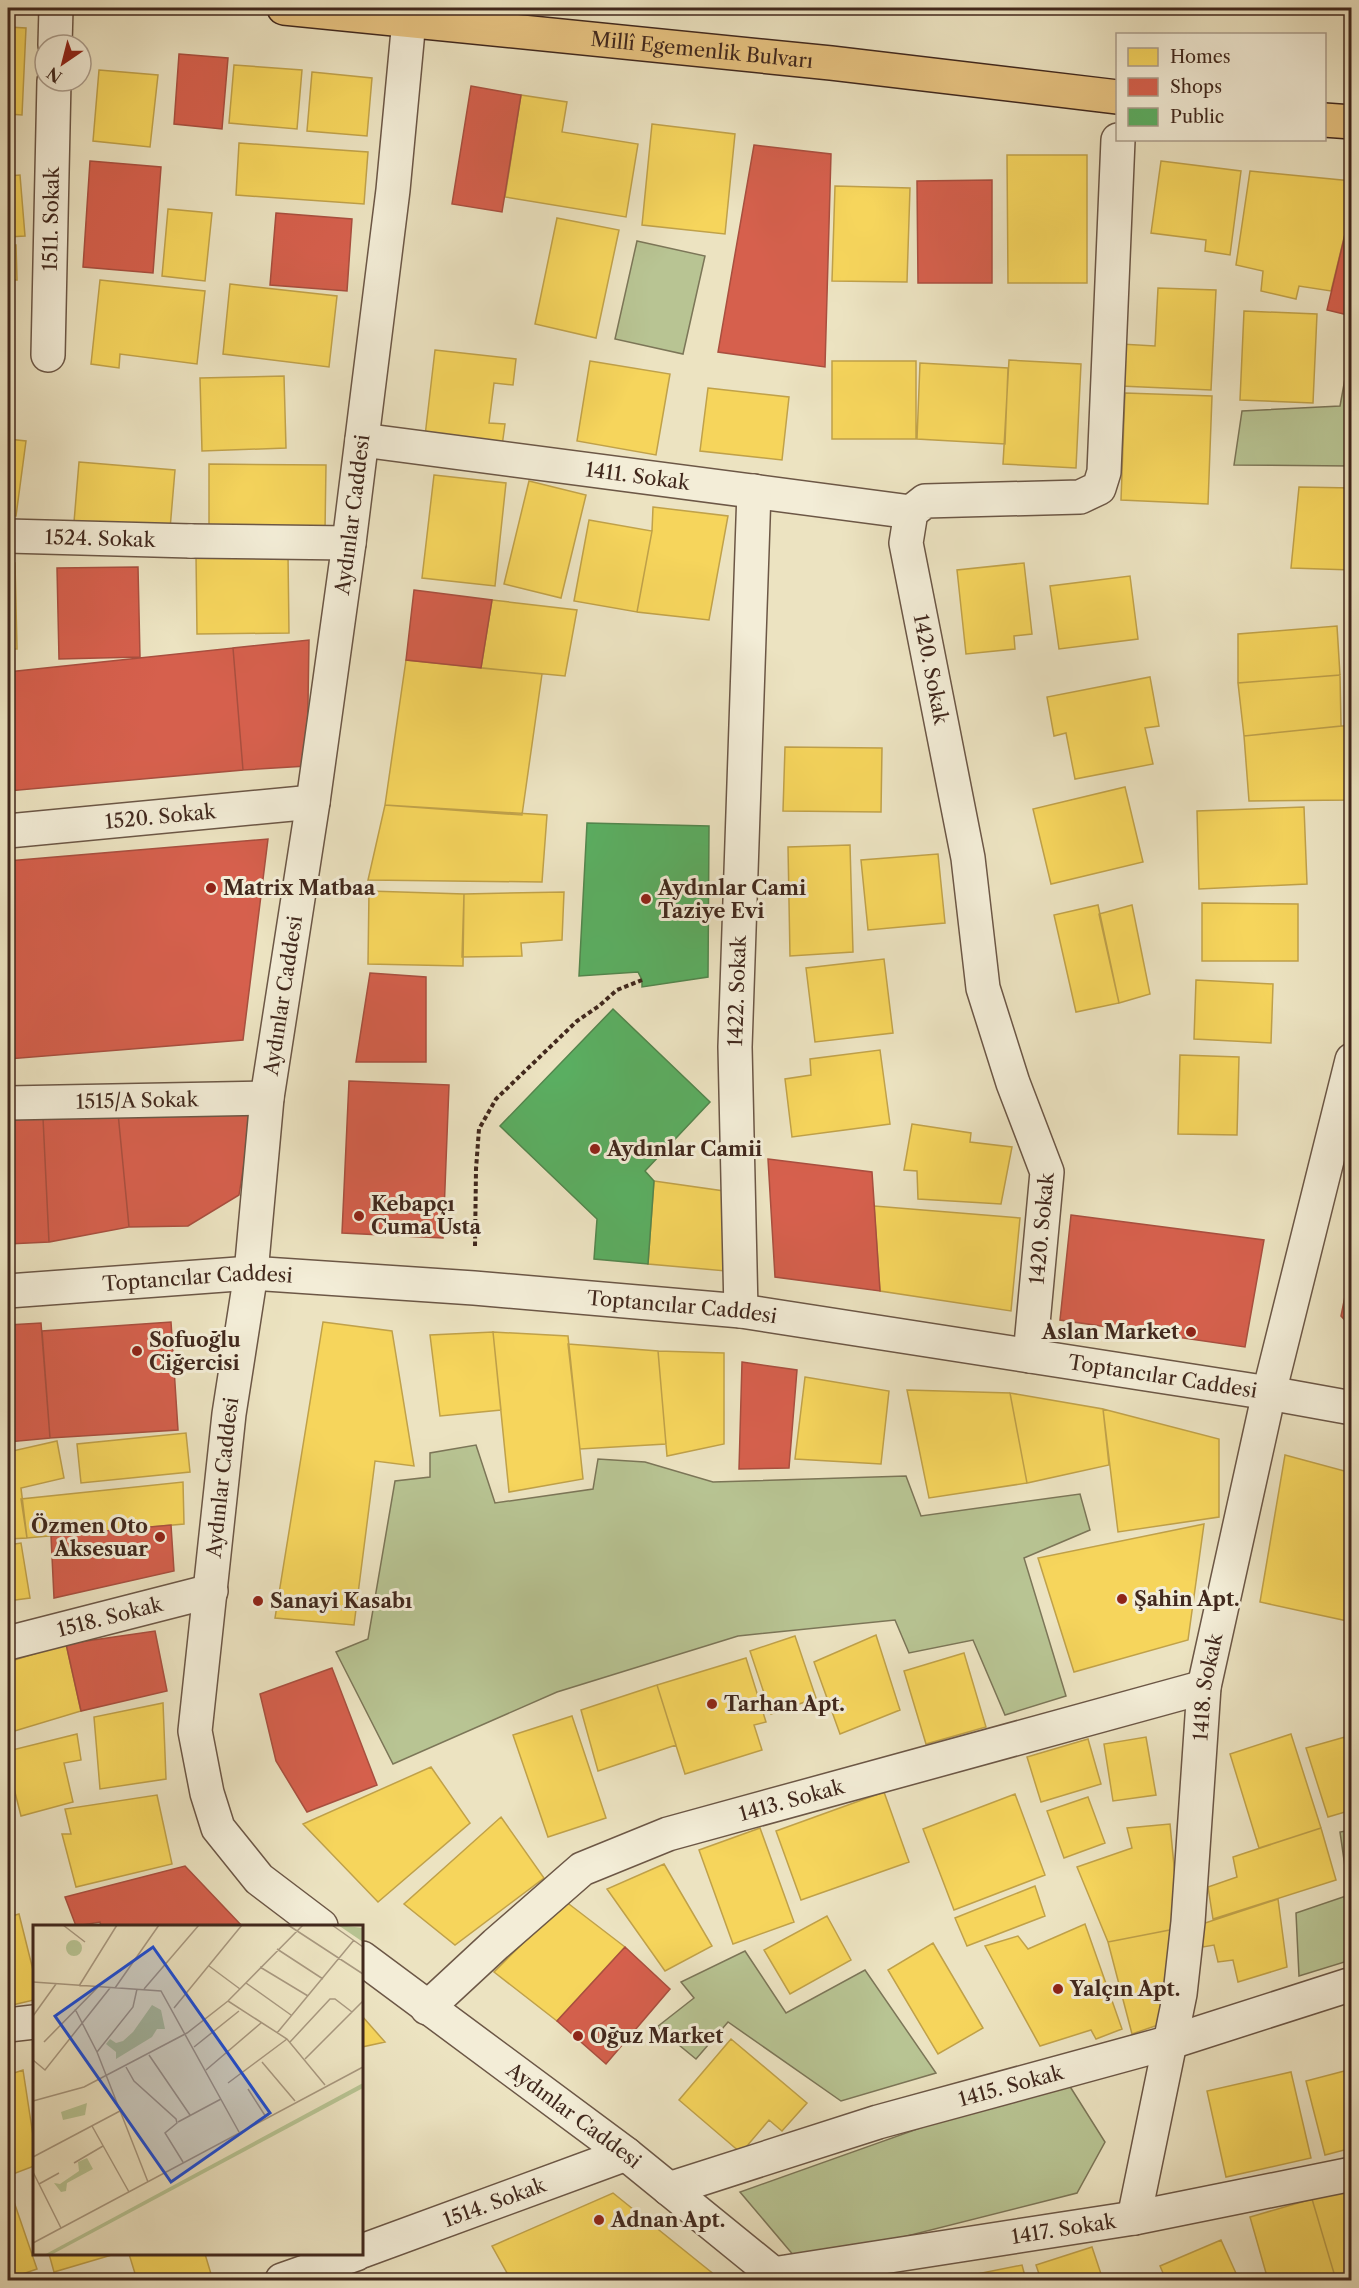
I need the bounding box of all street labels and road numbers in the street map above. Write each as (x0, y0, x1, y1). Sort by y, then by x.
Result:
street label: Millî Egemenlik Bulvarı (590, 27, 814, 73)
street label: 1511. Sokak (38, 165, 64, 271)
street label: Aydınlar Caddesi (330, 433, 374, 597)
street label: 1411. Sokak (584, 457, 693, 495)
street label: 1524. Sokak (44, 525, 157, 552)
street label: 1420. Sokak (909, 612, 954, 728)
street label: 1520. Sokak (104, 799, 218, 834)
street label: Aydınlar Caddesi (259, 914, 307, 1078)
street label: 1422. Sokak (723, 934, 751, 1047)
street label: 1515/A Sokak (76, 1087, 200, 1114)
street label: 1420. Sokak (1025, 1170, 1059, 1285)
street label: Toptancılar Caddesi (102, 1261, 293, 1296)
street label: Toptancılar Caddesi (586, 1286, 779, 1328)
street label: Toptancılar Caddesi (1067, 1350, 1259, 1403)
street label: Aydınlar Caddesi (202, 1396, 243, 1560)
street label: 1518. Sokak (55, 1592, 166, 1642)
street label: 1418. Sokak (1188, 1630, 1228, 1742)
street label: 1413. Sokak (736, 1774, 848, 1826)
street label: Aydınlar Caddesi (501, 2057, 646, 2173)
street label: 1415. Sokak (956, 2060, 1067, 2111)
street label: 1514. Sokak (440, 2172, 550, 2232)
street label: 1417. Sokak (1010, 2209, 1119, 2249)

